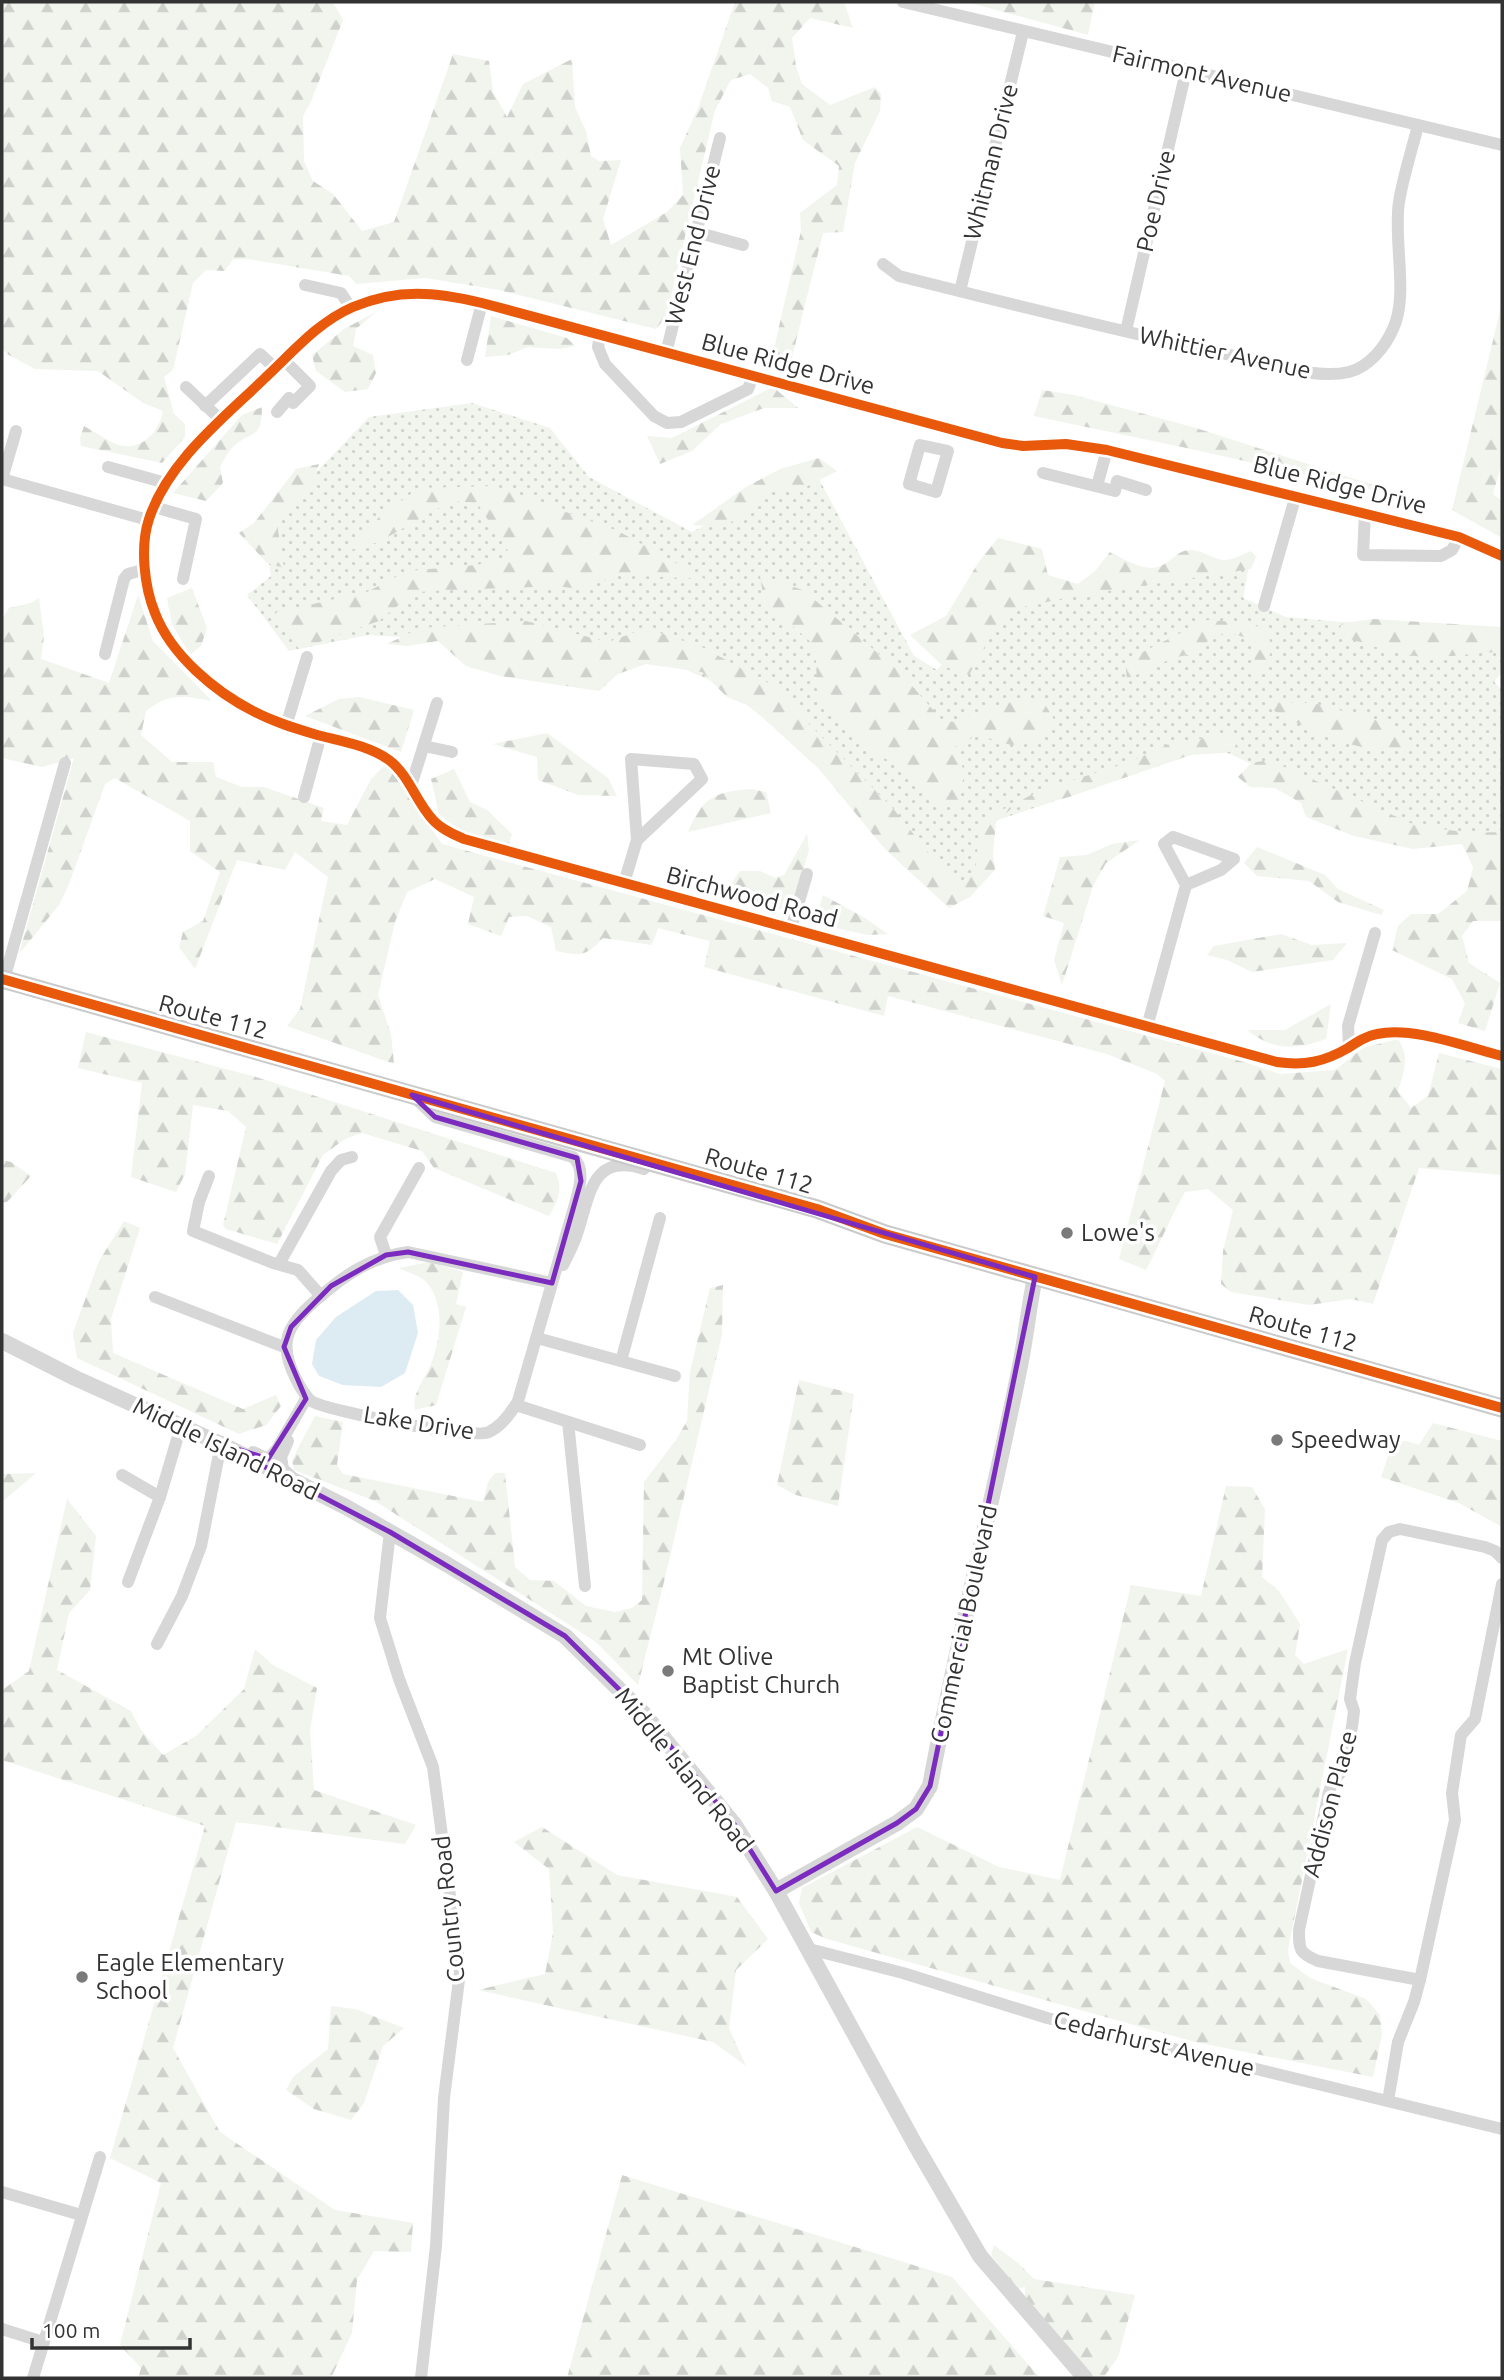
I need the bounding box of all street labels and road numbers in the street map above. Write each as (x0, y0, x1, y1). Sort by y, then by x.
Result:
street label: Fairmont Avenue (1110, 40, 1294, 107)
street label: Whitman Drive (958, 81, 1023, 243)
street label: Poe Drive (1131, 147, 1180, 254)
street label: West End Drive (660, 162, 725, 328)
street label: Whittier Avenue (1137, 321, 1314, 384)
street label: Blue Ridge Drive (699, 327, 878, 400)
street label: Blue Ridge Drive (1250, 450, 1430, 519)
street label: Birchwood Road (663, 861, 841, 932)
street label: Route 112 (156, 989, 270, 1044)
street label: Route 112 (702, 1142, 816, 1199)
street label: Route 112 (1246, 1300, 1360, 1357)
street label: Middle Island Road (129, 1392, 324, 1505)
street label: Lake Drive (362, 1400, 476, 1445)
street label: Commercial Boulevard (925, 1502, 1002, 1746)
street label: Middle Island Road (610, 1682, 759, 1857)
street label: Addison Place (1297, 1728, 1362, 1880)
street label: Country Road (427, 1834, 470, 1984)
street label: Cedarhurst Avenue (1051, 2005, 1257, 2082)

